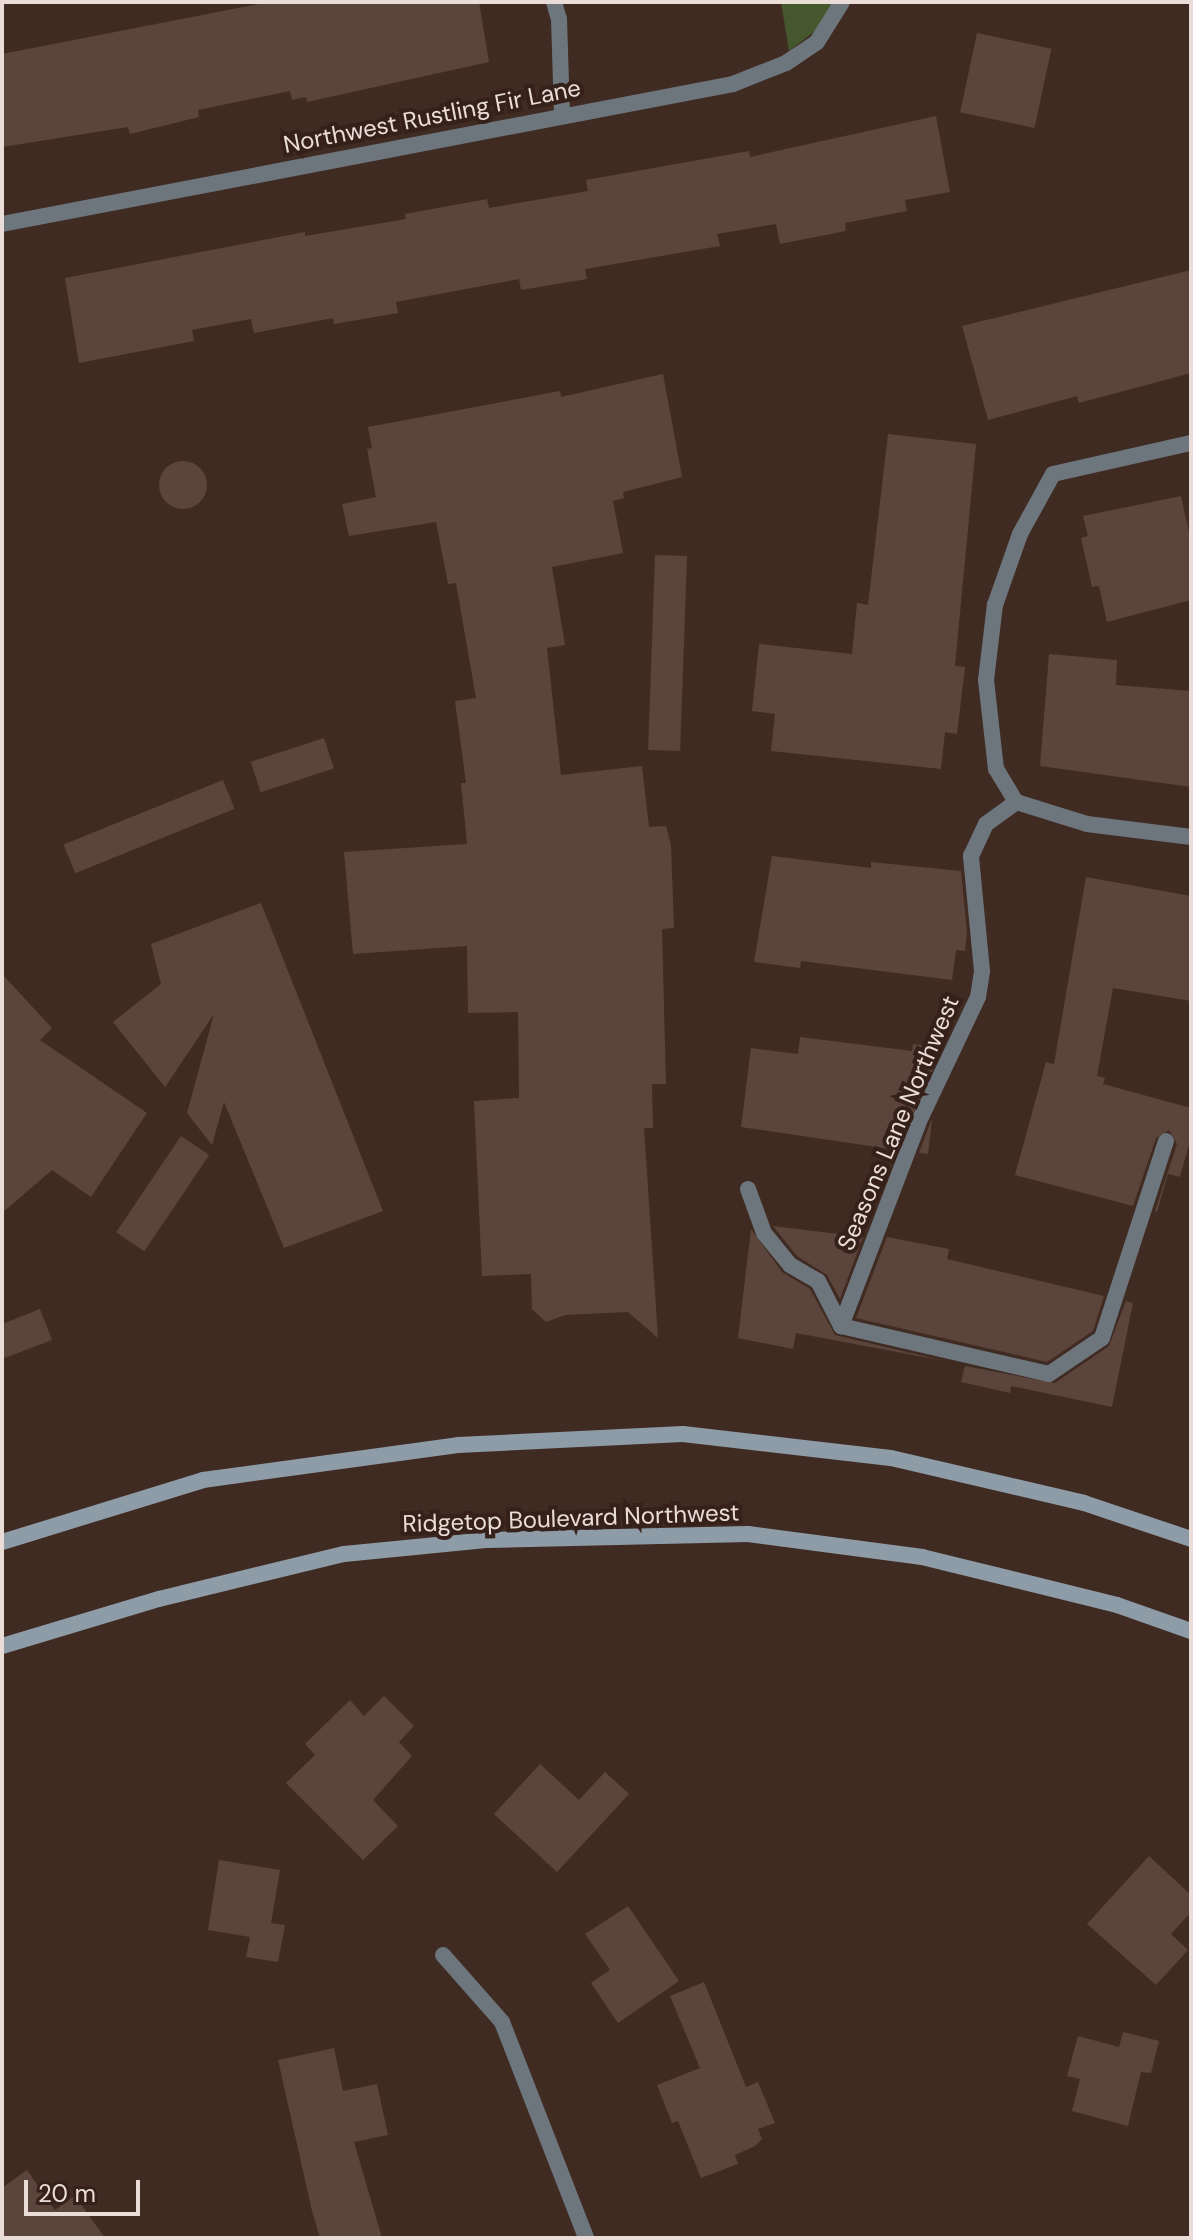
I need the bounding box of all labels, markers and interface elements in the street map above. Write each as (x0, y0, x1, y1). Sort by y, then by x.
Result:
street label: Northwest Rustling Fir Lane (281, 73, 583, 159)
street label: Seasons Lane Northwest (831, 991, 965, 1255)
street label: Ridgetop Boulevard Northwest (402, 1498, 740, 1538)
scale bar (28, 2164, 144, 2214)
text: 20 m (38, 2178, 96, 2209)

